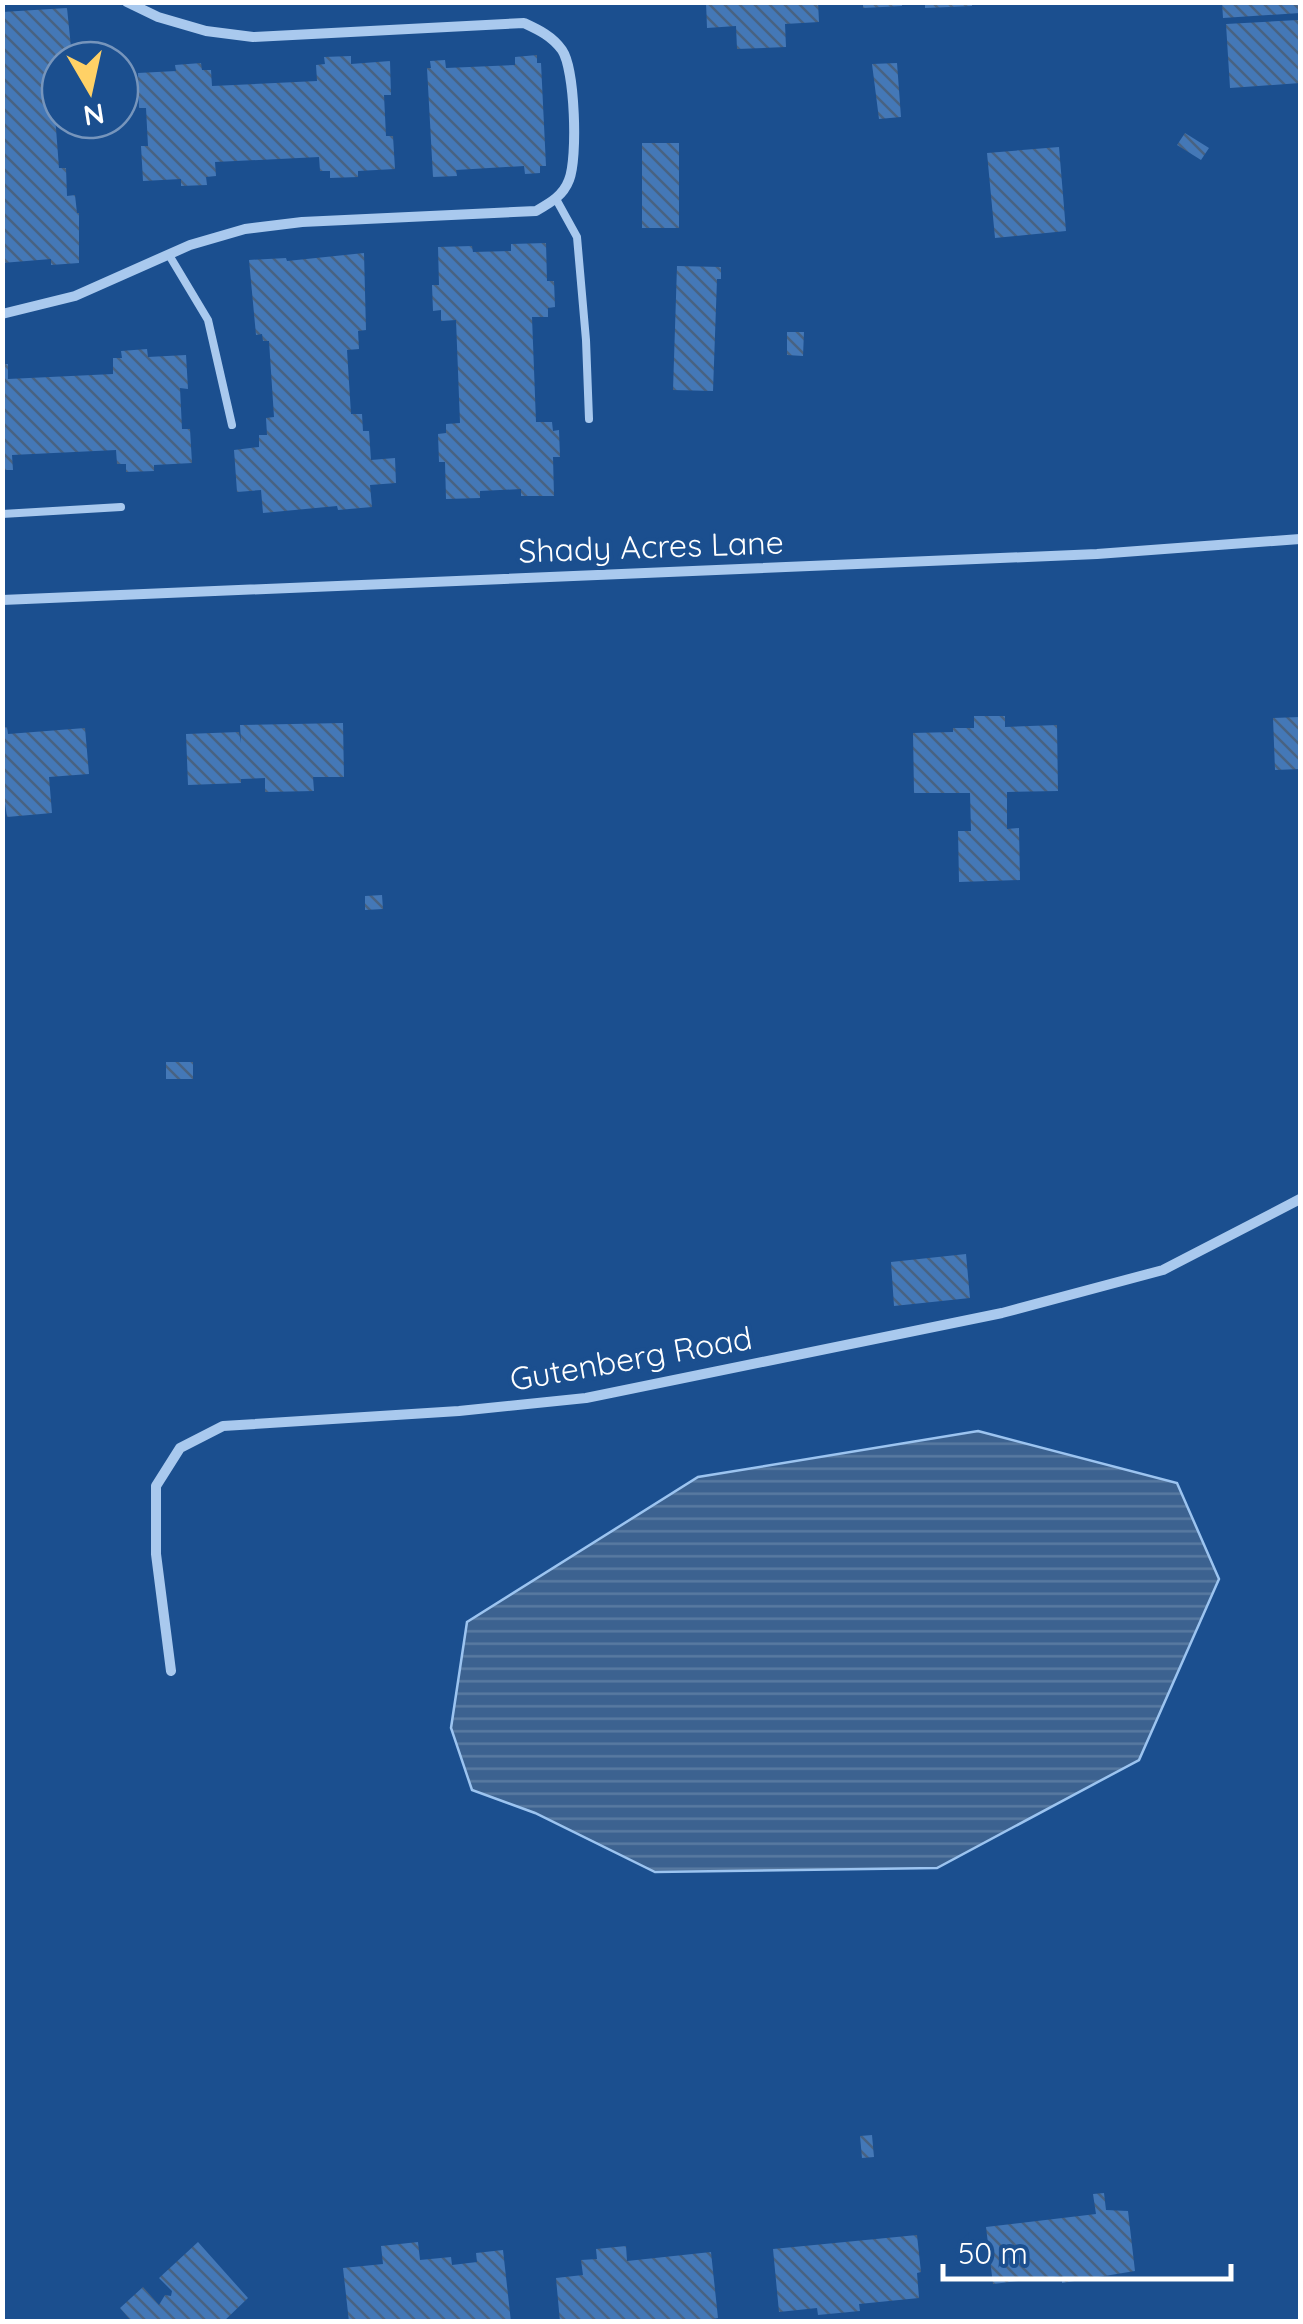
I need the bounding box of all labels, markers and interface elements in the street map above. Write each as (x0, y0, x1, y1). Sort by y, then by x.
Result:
north arrow (40, 40, 140, 140)
text: N (81, 96, 107, 134)
street label: Shady Acres Lane (518, 521, 784, 571)
street label: Gutenberg Road (507, 1317, 755, 1399)
scale bar (943, 2219, 1230, 2281)
text: 50 m (958, 2234, 1028, 2272)

